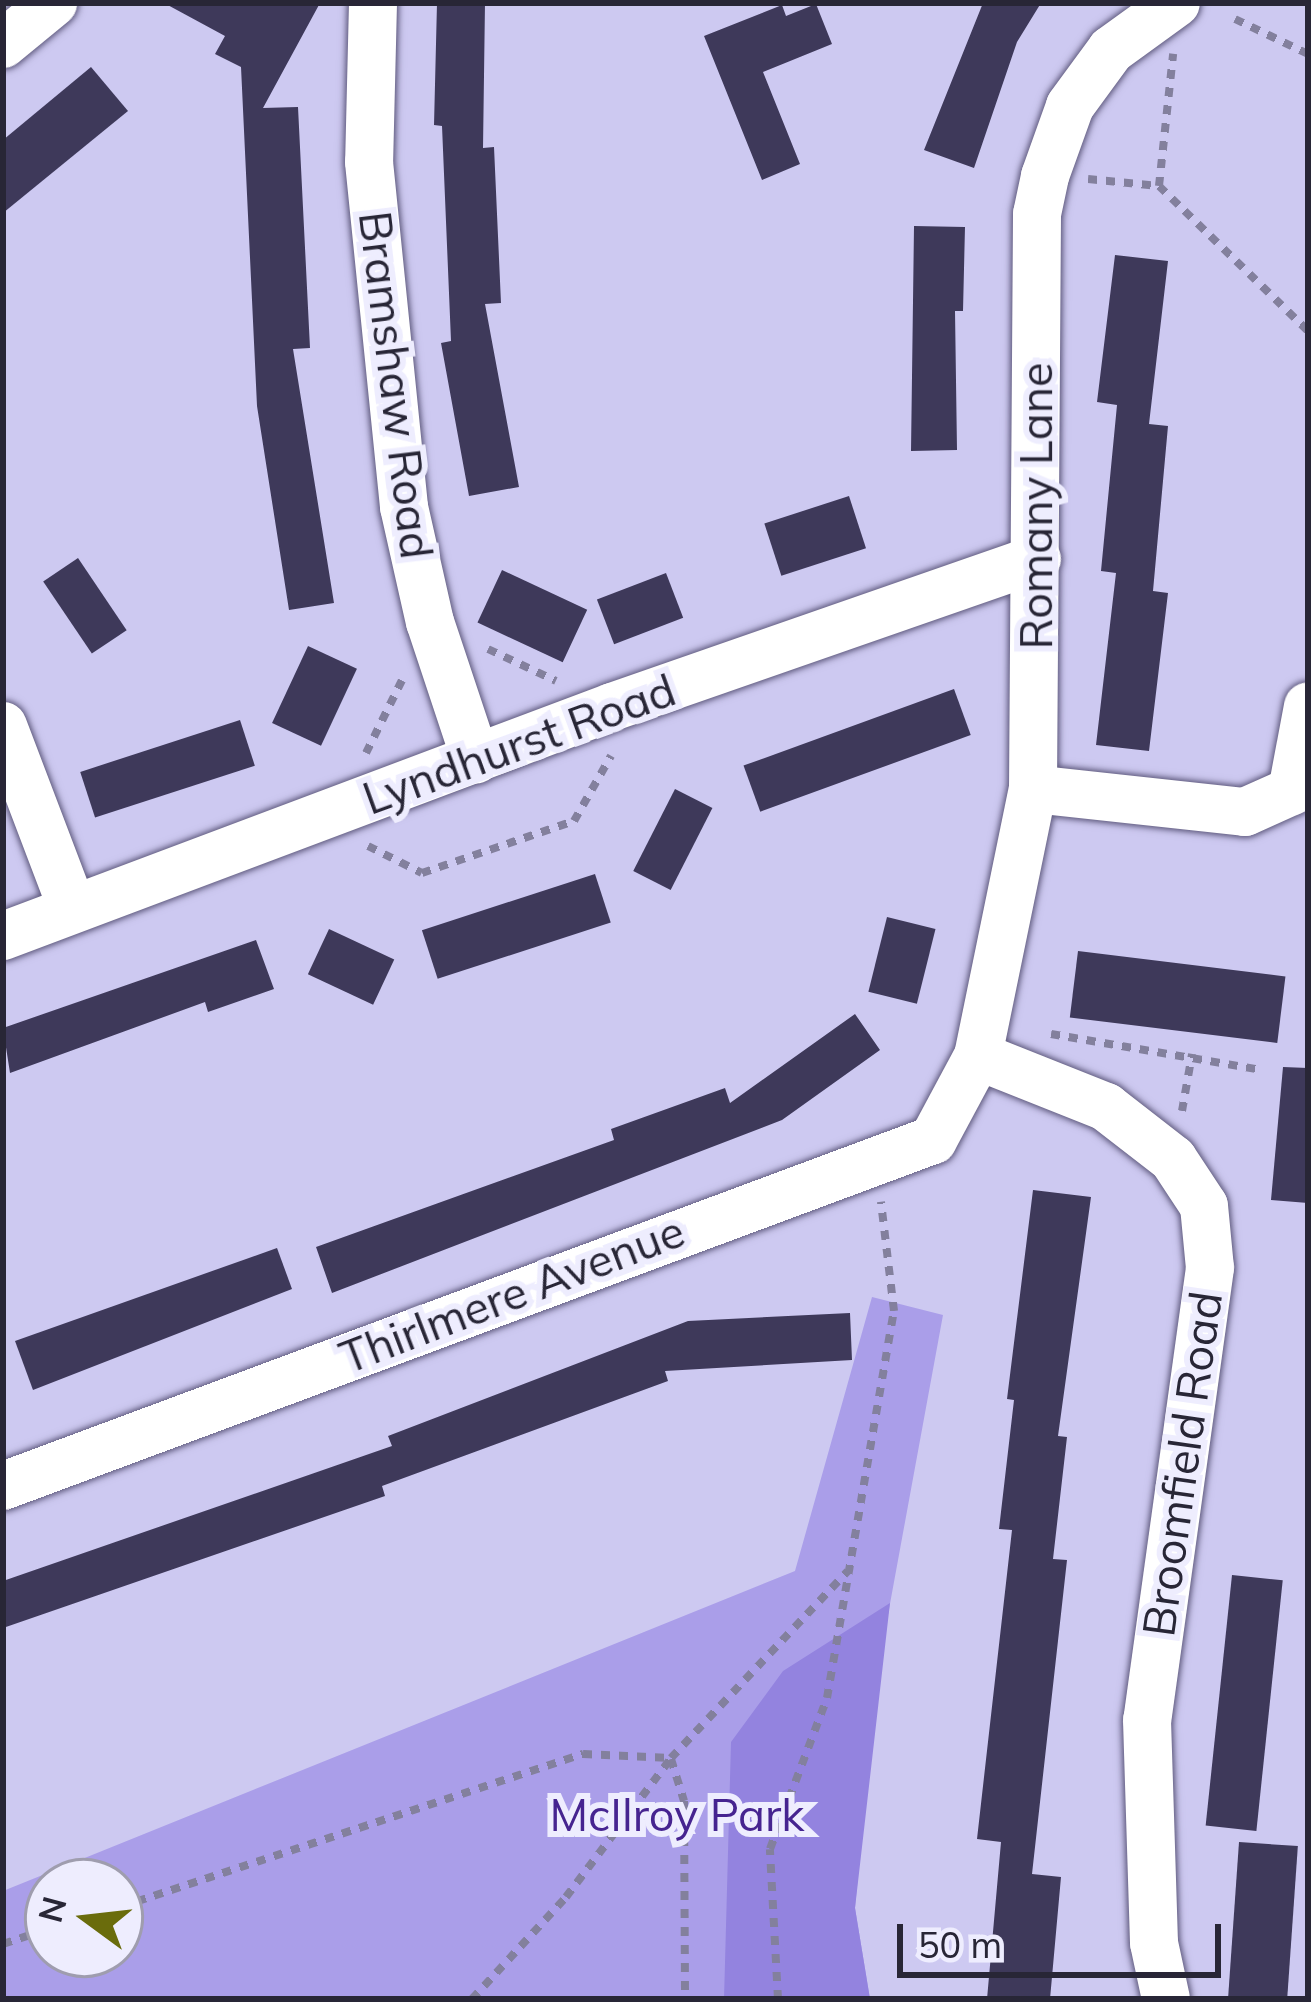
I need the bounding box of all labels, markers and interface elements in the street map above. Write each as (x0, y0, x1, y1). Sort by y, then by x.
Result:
street label: Bramshaw Road (348, 208, 444, 562)
street label: Romany Lane (1009, 363, 1063, 649)
street label: Lyndhurst Road (356, 662, 682, 826)
street label: Thirlmere Avenue (332, 1204, 692, 1384)
street label: Broomfield Road (1131, 1288, 1233, 1640)
park label: McIlroy Park (549, 1788, 805, 1842)
north arrow (24, 1858, 144, 1978)
text: N (29, 1892, 75, 1927)
scale bar (903, 1900, 1227, 1974)
text: 50 m (918, 1922, 1002, 1967)

